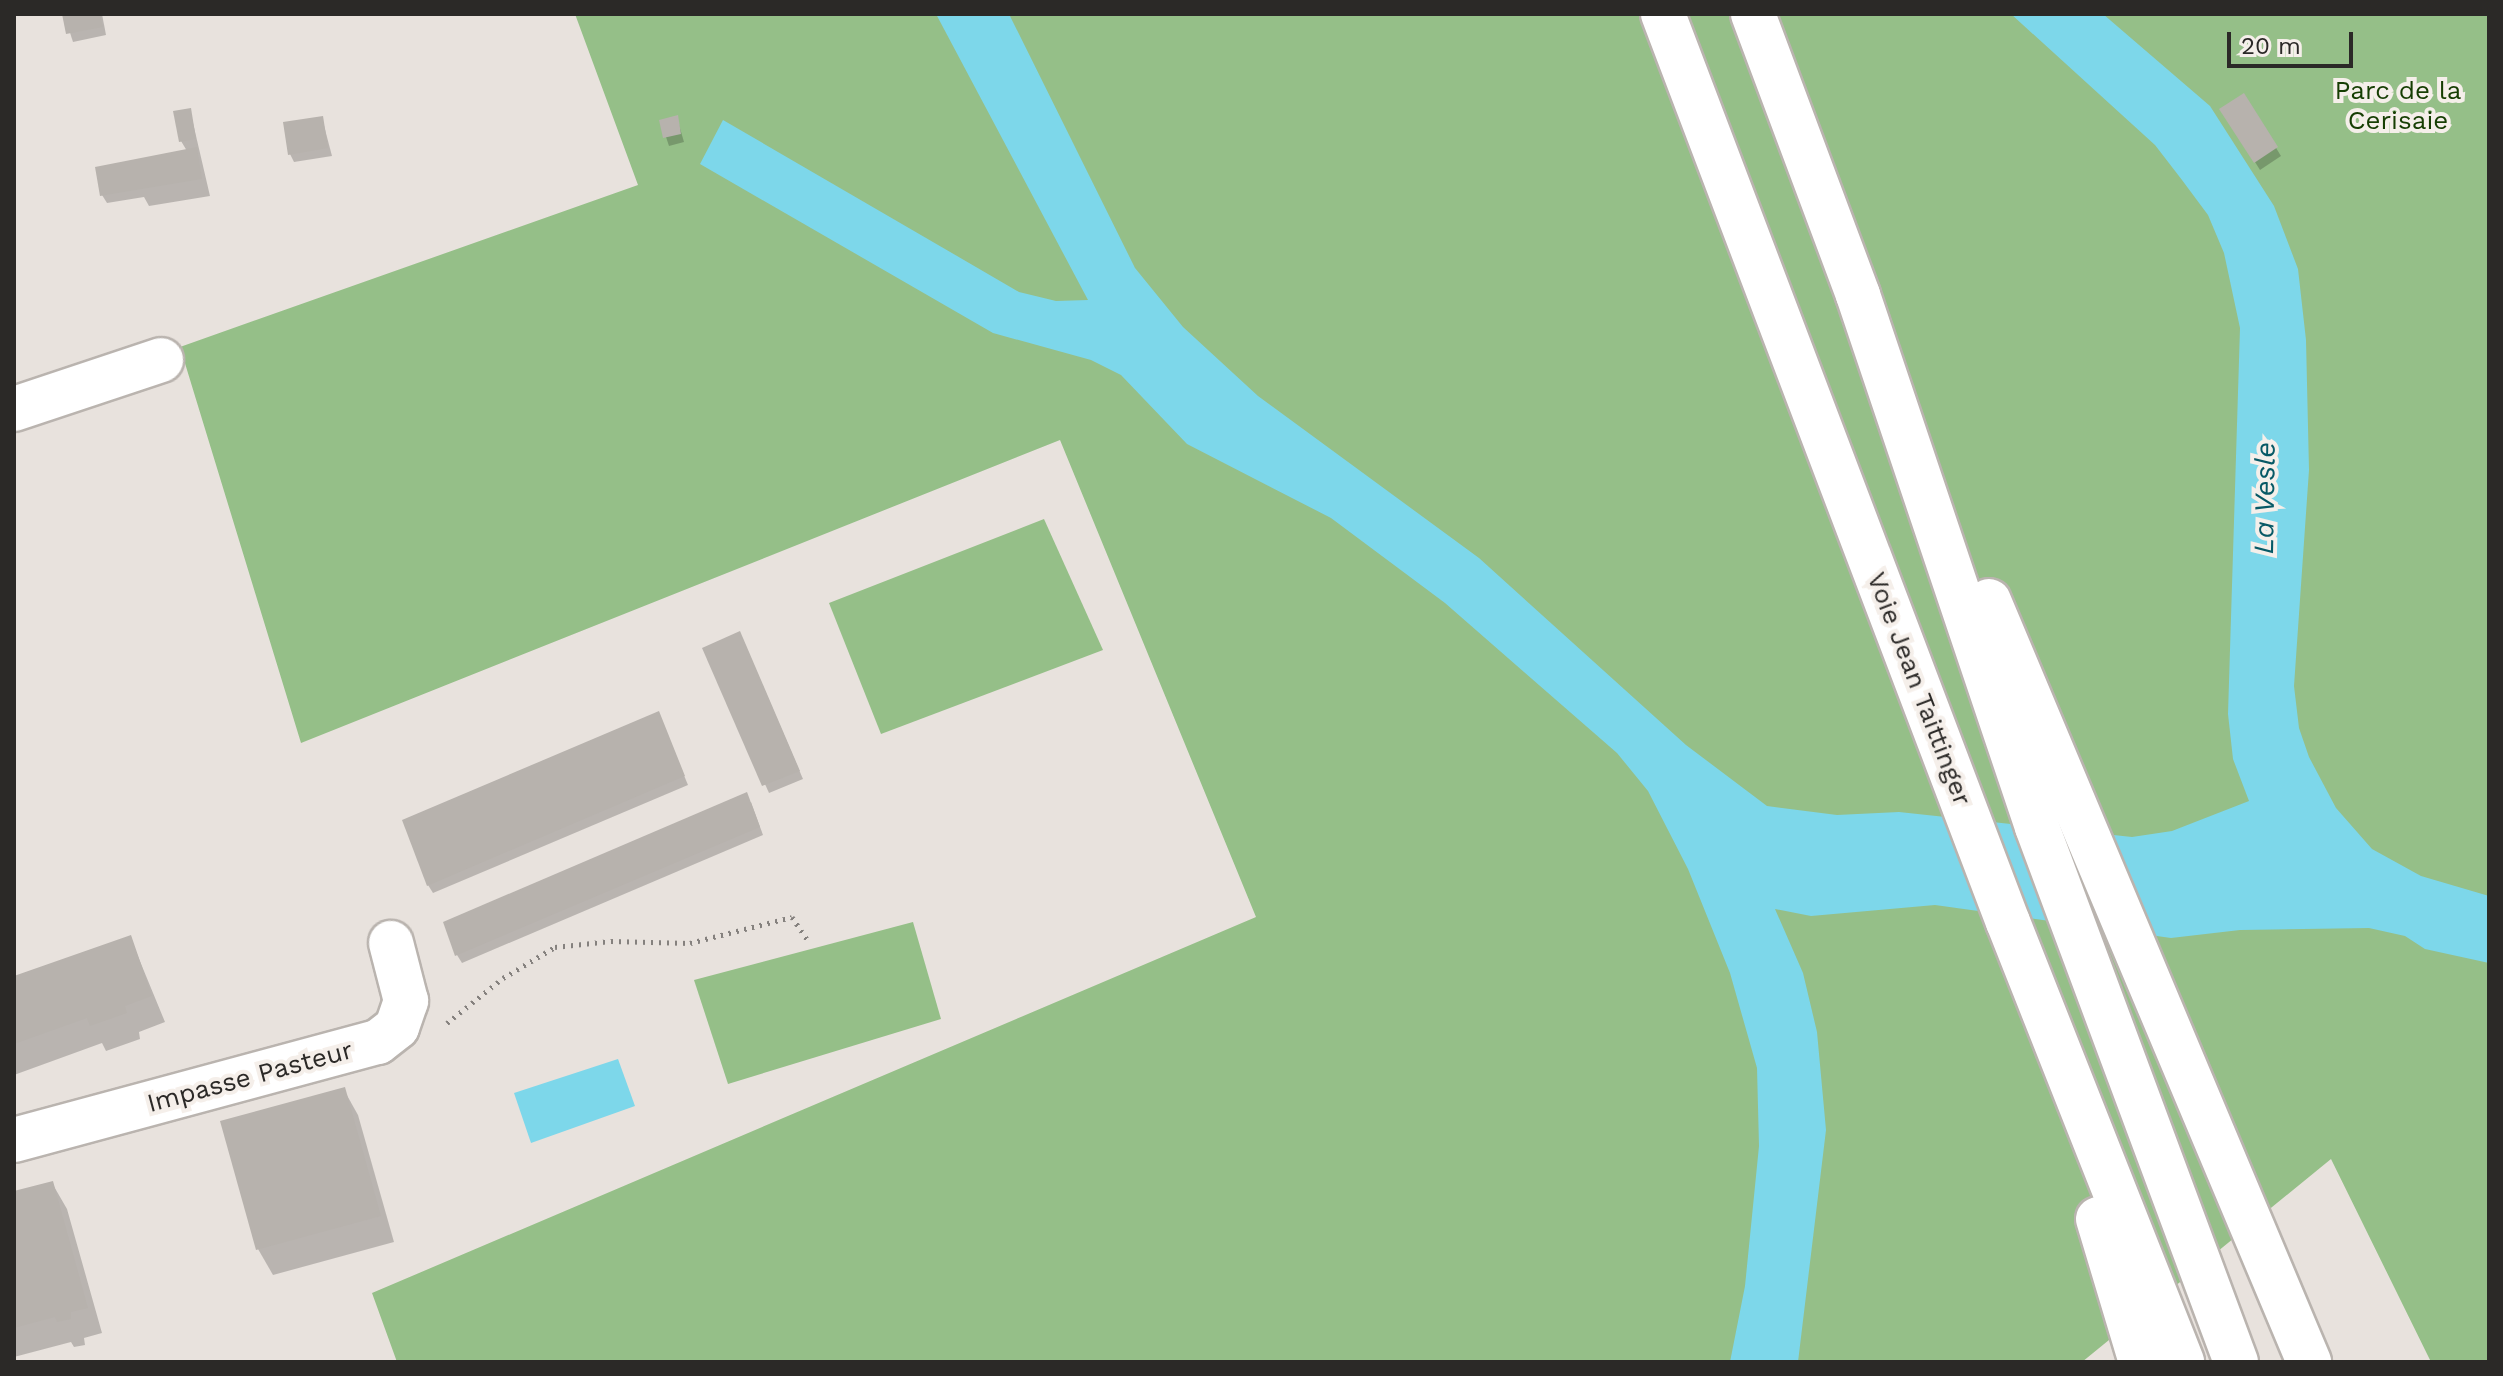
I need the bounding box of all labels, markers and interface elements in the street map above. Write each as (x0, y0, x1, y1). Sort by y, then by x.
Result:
scale bar (2231, 16, 2357, 66)
text: 20 m (2241, 32, 2301, 60)
park label: Parc de la Cerisaie (2334, 75, 2462, 136)
water label: La Vesle (2247, 441, 2283, 555)
street label: Voie Jean Taittinger (1860, 567, 1978, 811)
street label: Impasse Pasteur (144, 1035, 356, 1119)

